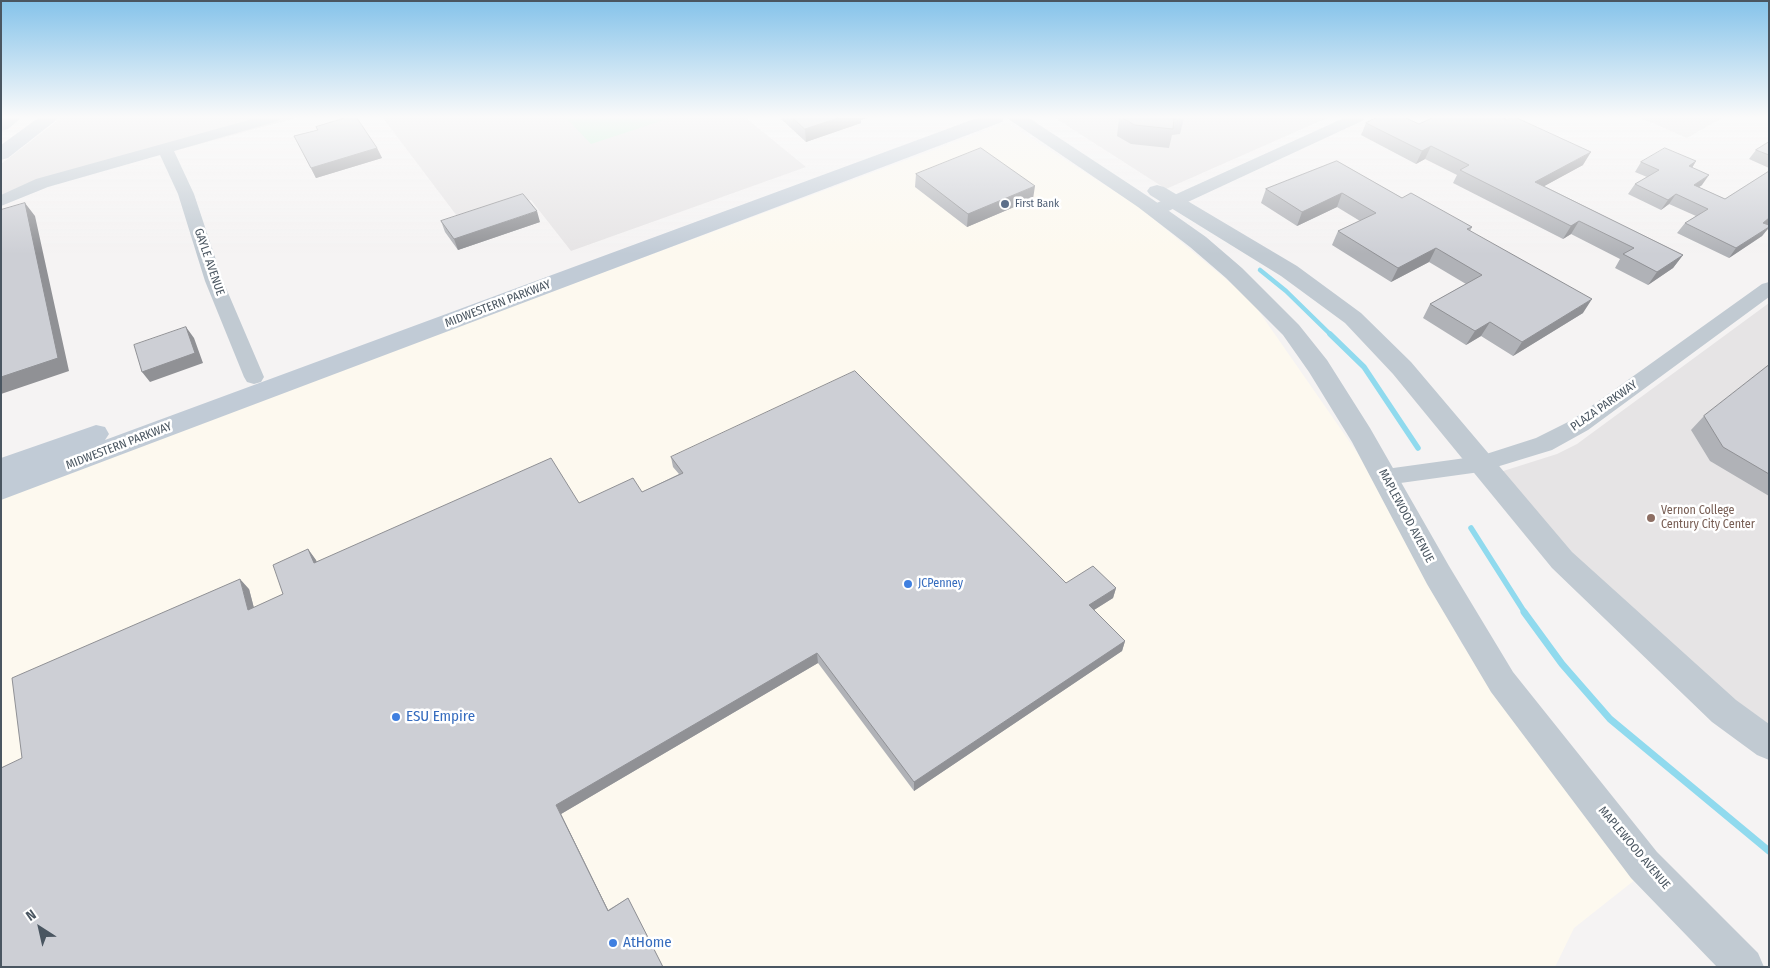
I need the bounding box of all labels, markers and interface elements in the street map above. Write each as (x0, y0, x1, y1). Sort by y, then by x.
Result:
place label: First Bank (1015, 197, 1059, 211)
marker: First Bank (999, 198, 1011, 210)
street label: GAYLE AVENUE (191, 226, 227, 298)
street label: MIDWESTERN PARKWAY (443, 277, 553, 331)
street label: PLAZA PARKWAY (1568, 378, 1640, 434)
street label: MIDWESTERN PARKWAY (64, 419, 174, 473)
street label: MAPLEWOOD AVENUE (1375, 467, 1437, 565)
place label: Vernon College Century City Center (1661, 504, 1755, 532)
marker: Vernon College Century City Center (1645, 512, 1657, 524)
place label: JCPenney (918, 577, 963, 591)
marker: JCPenney (902, 578, 914, 590)
place label: ESU Empire (406, 708, 475, 726)
marker: ESU Empire (390, 711, 402, 723)
street label: MAPLEWOOD AVENUE (1595, 804, 1673, 892)
north arrow (15, 903, 65, 953)
text: N (23, 906, 39, 925)
place label: AtHome (623, 934, 672, 952)
marker: AtHome (607, 937, 619, 949)

